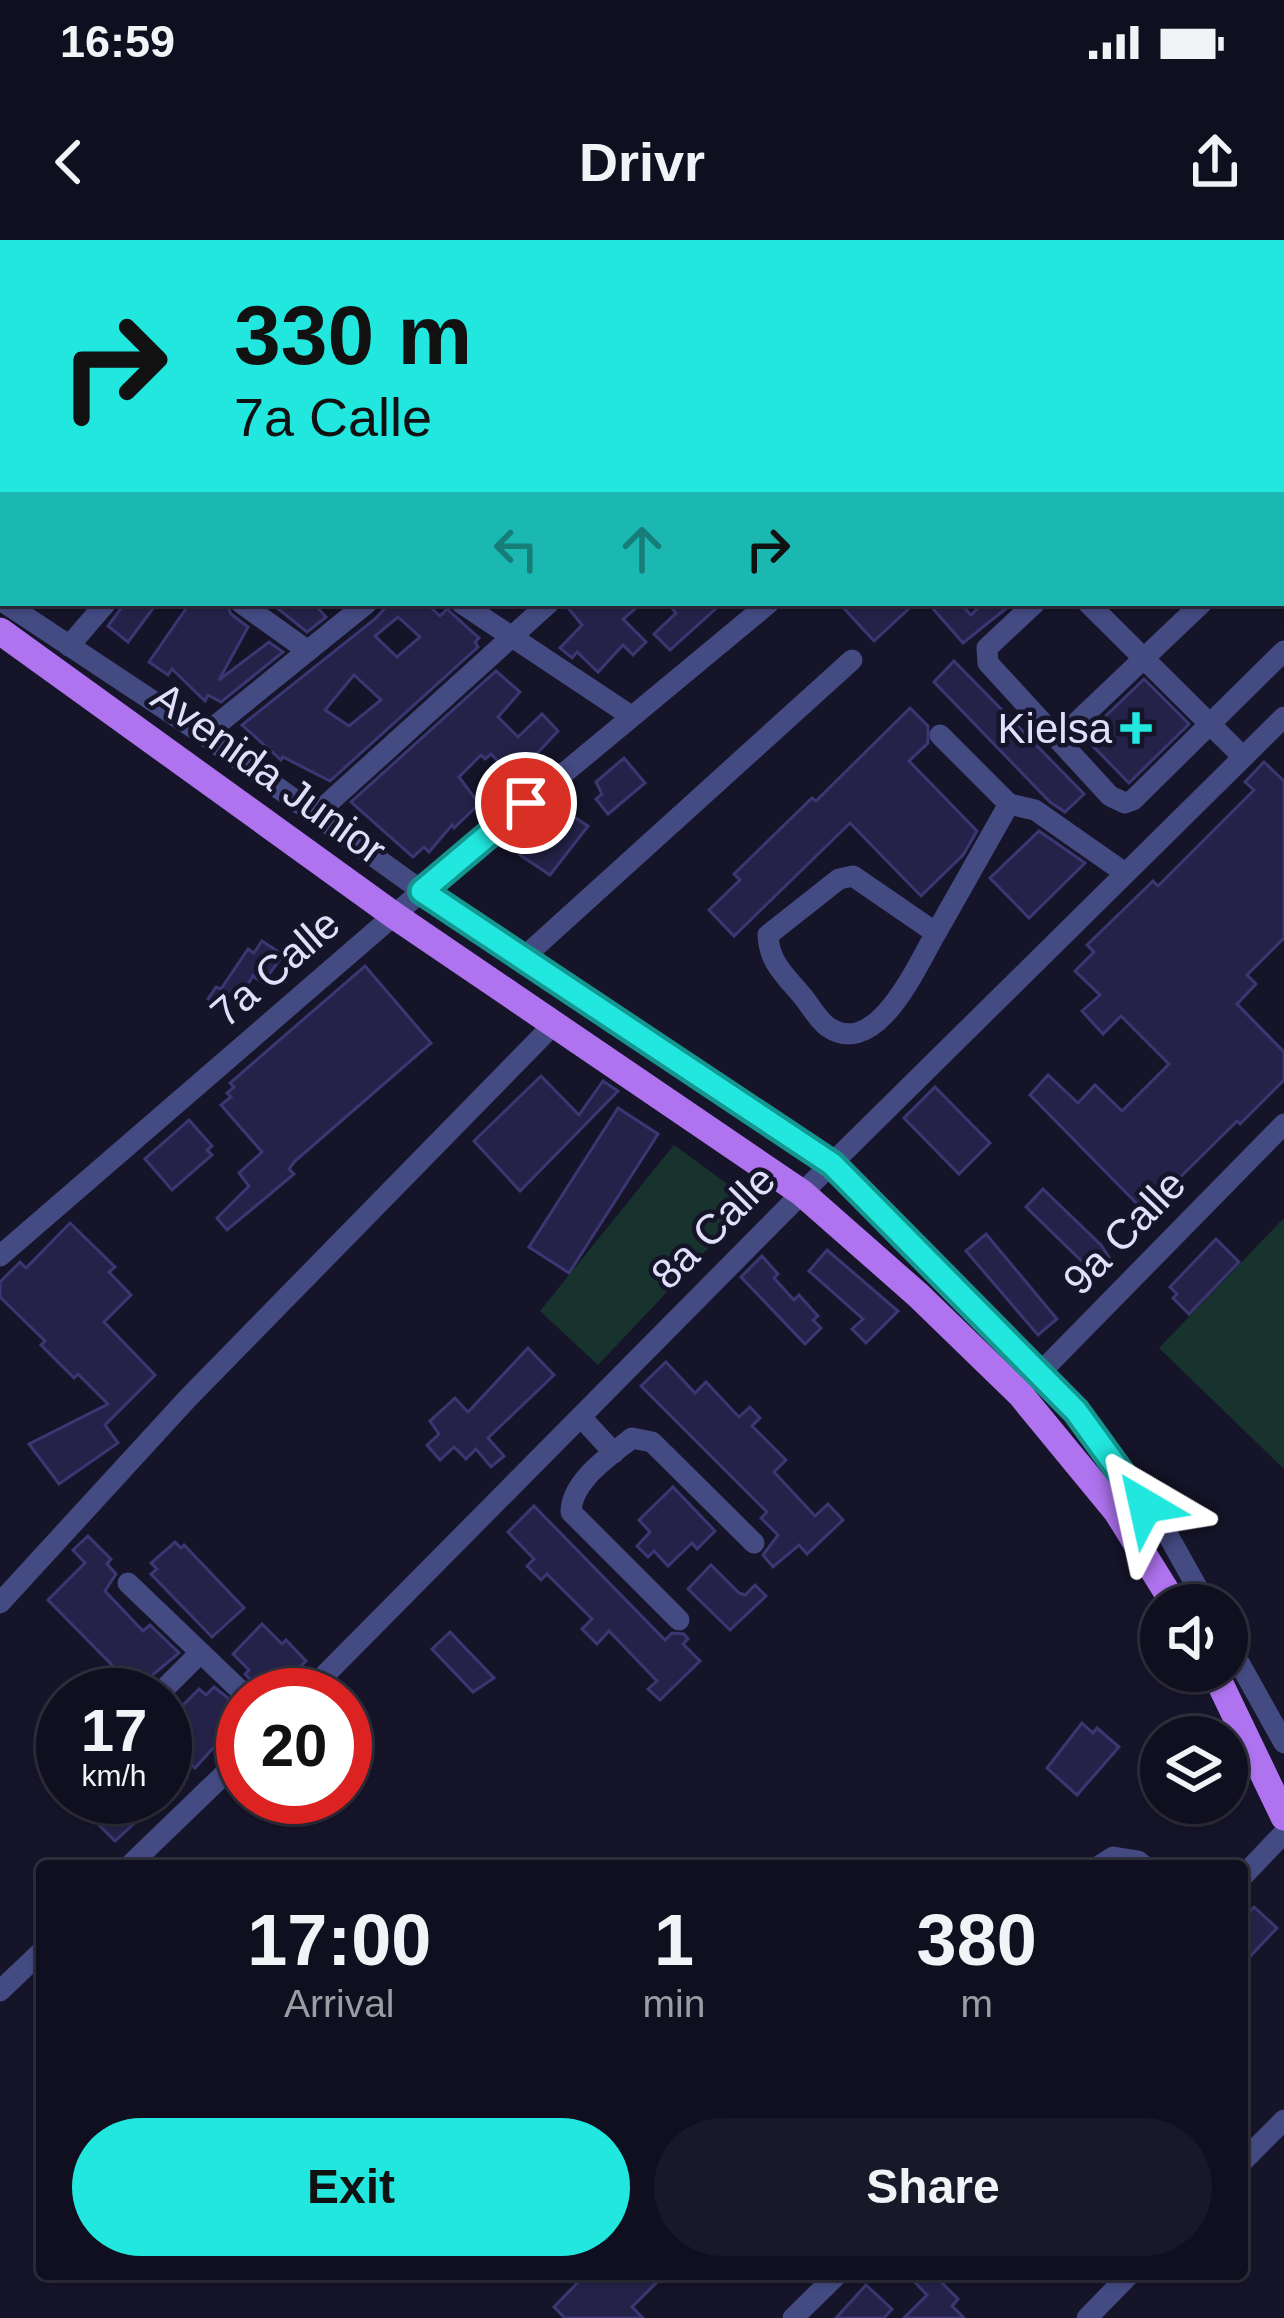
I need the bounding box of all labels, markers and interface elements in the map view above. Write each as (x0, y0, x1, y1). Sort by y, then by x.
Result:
text: 16:59 (60, 16, 175, 67)
icon: back (36, 129, 102, 195)
icon: share (1182, 129, 1248, 195)
text: Drivr (579, 132, 705, 192)
icon: right (36, 288, 192, 444)
text: 330 m (234, 288, 472, 382)
text: 7a Calle (234, 387, 432, 447)
icon: left (483, 516, 549, 582)
icon: ahead (609, 516, 675, 582)
icon: right (735, 516, 801, 582)
street label: Avenida Junior (143, 673, 395, 873)
place label: Kielsa (998, 705, 1113, 752)
marker: Kielsa (1123, 715, 1149, 741)
pin (475, 752, 577, 854)
icon: arrive (493, 770, 559, 836)
street label: 7a Calle (201, 900, 349, 1036)
street label: 8a Calle (642, 1156, 784, 1298)
street label: 9a Calle (1054, 1160, 1194, 1304)
position arrow (1082, 1443, 1208, 1569)
map controls (1140, 1584, 1248, 1824)
button: sound (1140, 1584, 1248, 1692)
speed limit sign: 20 (216, 1668, 372, 1824)
text: 17 (81, 1697, 147, 1764)
button: layers (1140, 1716, 1248, 1824)
text: km/h (81, 1759, 147, 1792)
text: 17:00 (247, 1900, 431, 1980)
text: 1 (654, 1900, 694, 1980)
text: 380 (917, 1900, 1037, 1980)
text: Arrival (284, 1982, 395, 2025)
text: min (643, 1982, 705, 2025)
text: m (960, 1982, 993, 2025)
button: Exit (72, 2118, 630, 2256)
button: Share (654, 2118, 1212, 2256)

